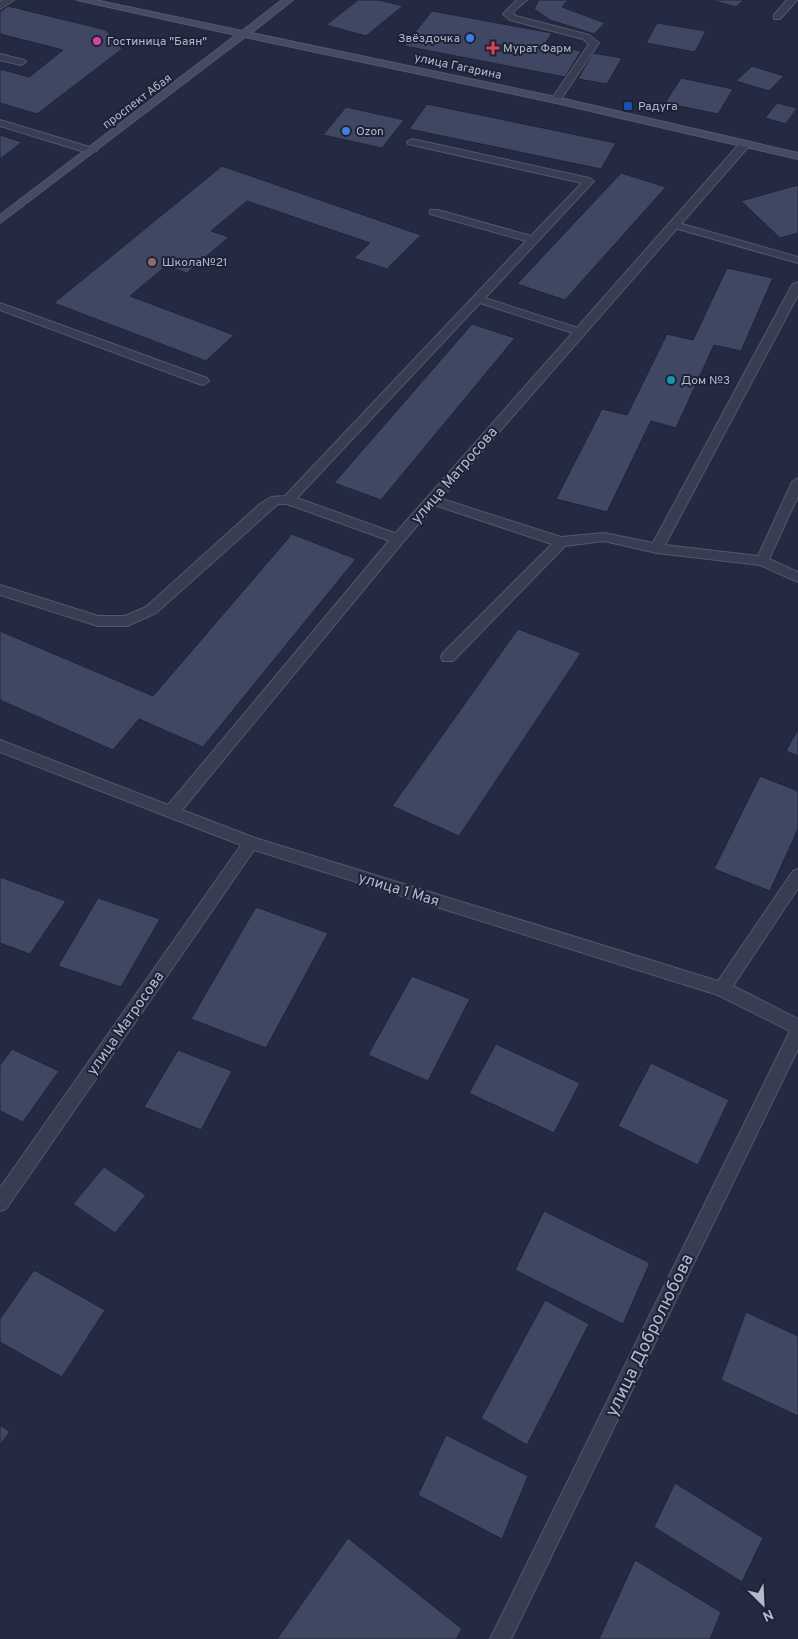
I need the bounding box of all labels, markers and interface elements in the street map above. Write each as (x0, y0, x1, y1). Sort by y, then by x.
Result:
place label: Звёздочка (398, 31, 460, 47)
marker: Звёздочка (464, 32, 476, 44)
place label: Гостиница "Баян" (107, 34, 207, 50)
marker: Гостиница "Баян" (91, 35, 103, 47)
place label: Мурат Фарм (503, 41, 571, 57)
marker: Мурат Фарм (487, 42, 499, 54)
street label: улица Гагарина (413, 50, 503, 84)
street label: проспект Абая (100, 71, 175, 133)
place label: Радуга (638, 99, 677, 115)
marker: Радуга (622, 100, 634, 112)
place label: Ozon (356, 124, 384, 140)
marker: Ozon (340, 125, 352, 137)
place label: Школа№21 (162, 255, 228, 271)
marker: Школа№21 (146, 256, 158, 268)
place label: Дом №3 (681, 373, 730, 389)
marker: Дом №3 (665, 374, 677, 386)
street label: улица Матросова (408, 423, 503, 528)
street label: улица 1 Мая (356, 869, 441, 912)
street label: улица Матросова (83, 968, 169, 1080)
street label: улица Добролюбова (601, 1250, 700, 1421)
north arrow (738, 1579, 788, 1629)
text: N (760, 1605, 776, 1624)

